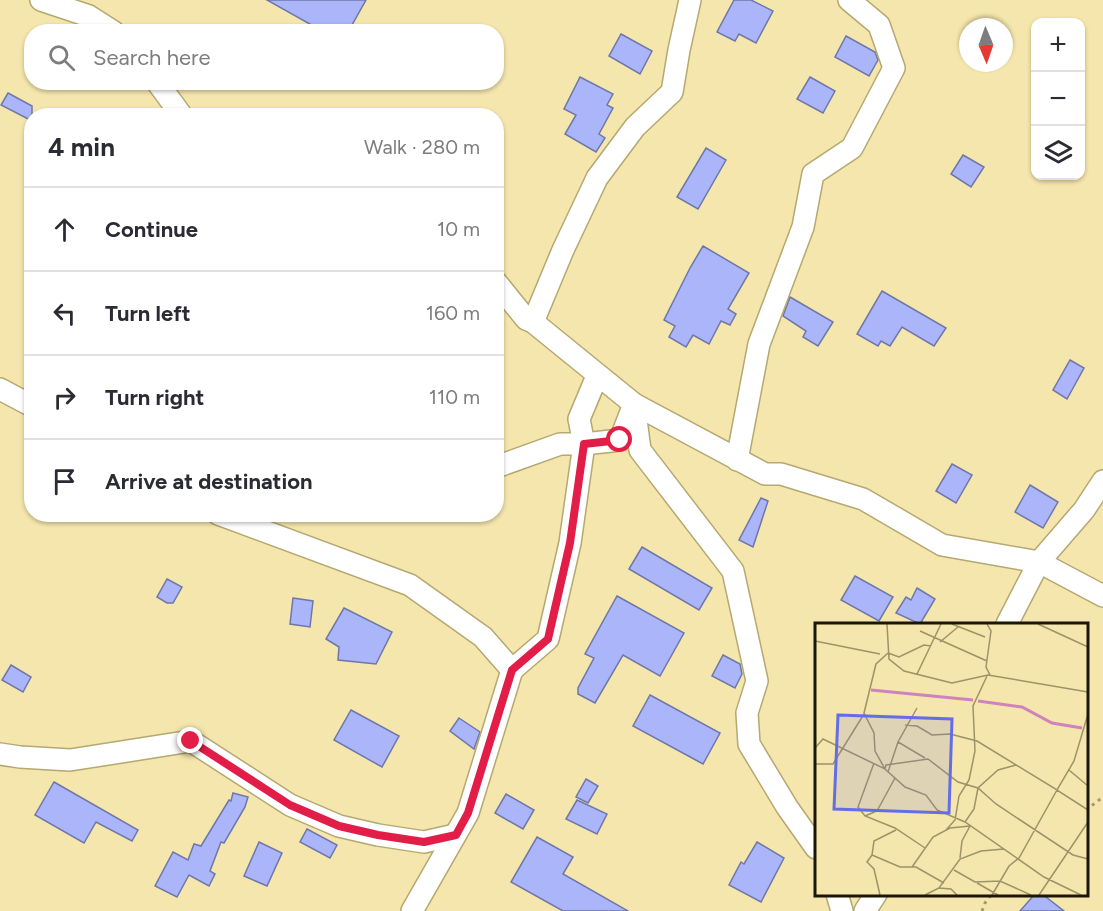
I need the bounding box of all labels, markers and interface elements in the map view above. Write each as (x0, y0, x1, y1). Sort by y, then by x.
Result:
north arrow (959, 18, 1013, 72)
map controls (1031, 18, 1085, 180)
button: + (1031, 18, 1085, 72)
search box (24, 24, 504, 90)
icon: search (45, 41, 78, 74)
text: Search here (93, 44, 211, 71)
button: − (1031, 72, 1085, 126)
button: layers (1031, 126, 1085, 180)
text: 4 min (48, 131, 115, 163)
text: Walk · 280 m (364, 135, 480, 159)
icon: ahead (48, 213, 81, 246)
text: Continue (105, 216, 198, 243)
text: 10 m (437, 217, 480, 241)
icon: left (48, 297, 81, 330)
text: Turn left (105, 300, 191, 327)
text: 160 m (426, 301, 480, 325)
icon: right (48, 381, 81, 414)
text: Turn right (105, 384, 204, 411)
text: 110 m (429, 385, 480, 409)
route start (606, 426, 632, 452)
icon: arrive (48, 465, 81, 498)
text: Arrive at destination (105, 468, 313, 495)
inset map (815, 623, 1088, 896)
route end (177, 727, 203, 753)

